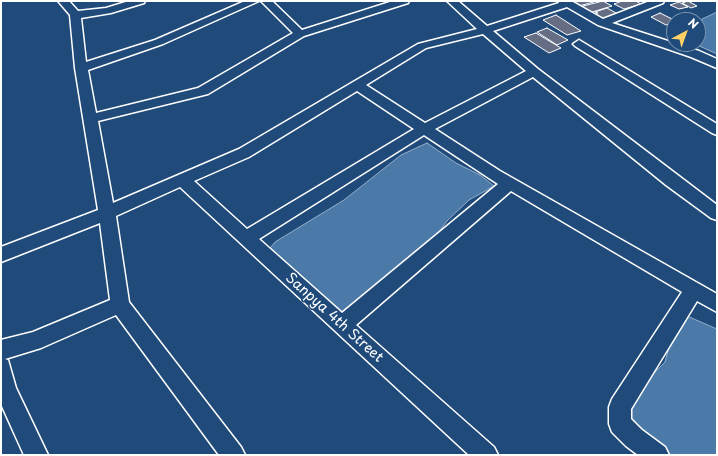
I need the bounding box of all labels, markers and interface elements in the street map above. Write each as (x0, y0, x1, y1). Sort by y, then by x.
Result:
north arrow (666, 12, 706, 52)
text: N (685, 14, 702, 33)
street label: Sanpya 4th Street (282, 270, 386, 366)

